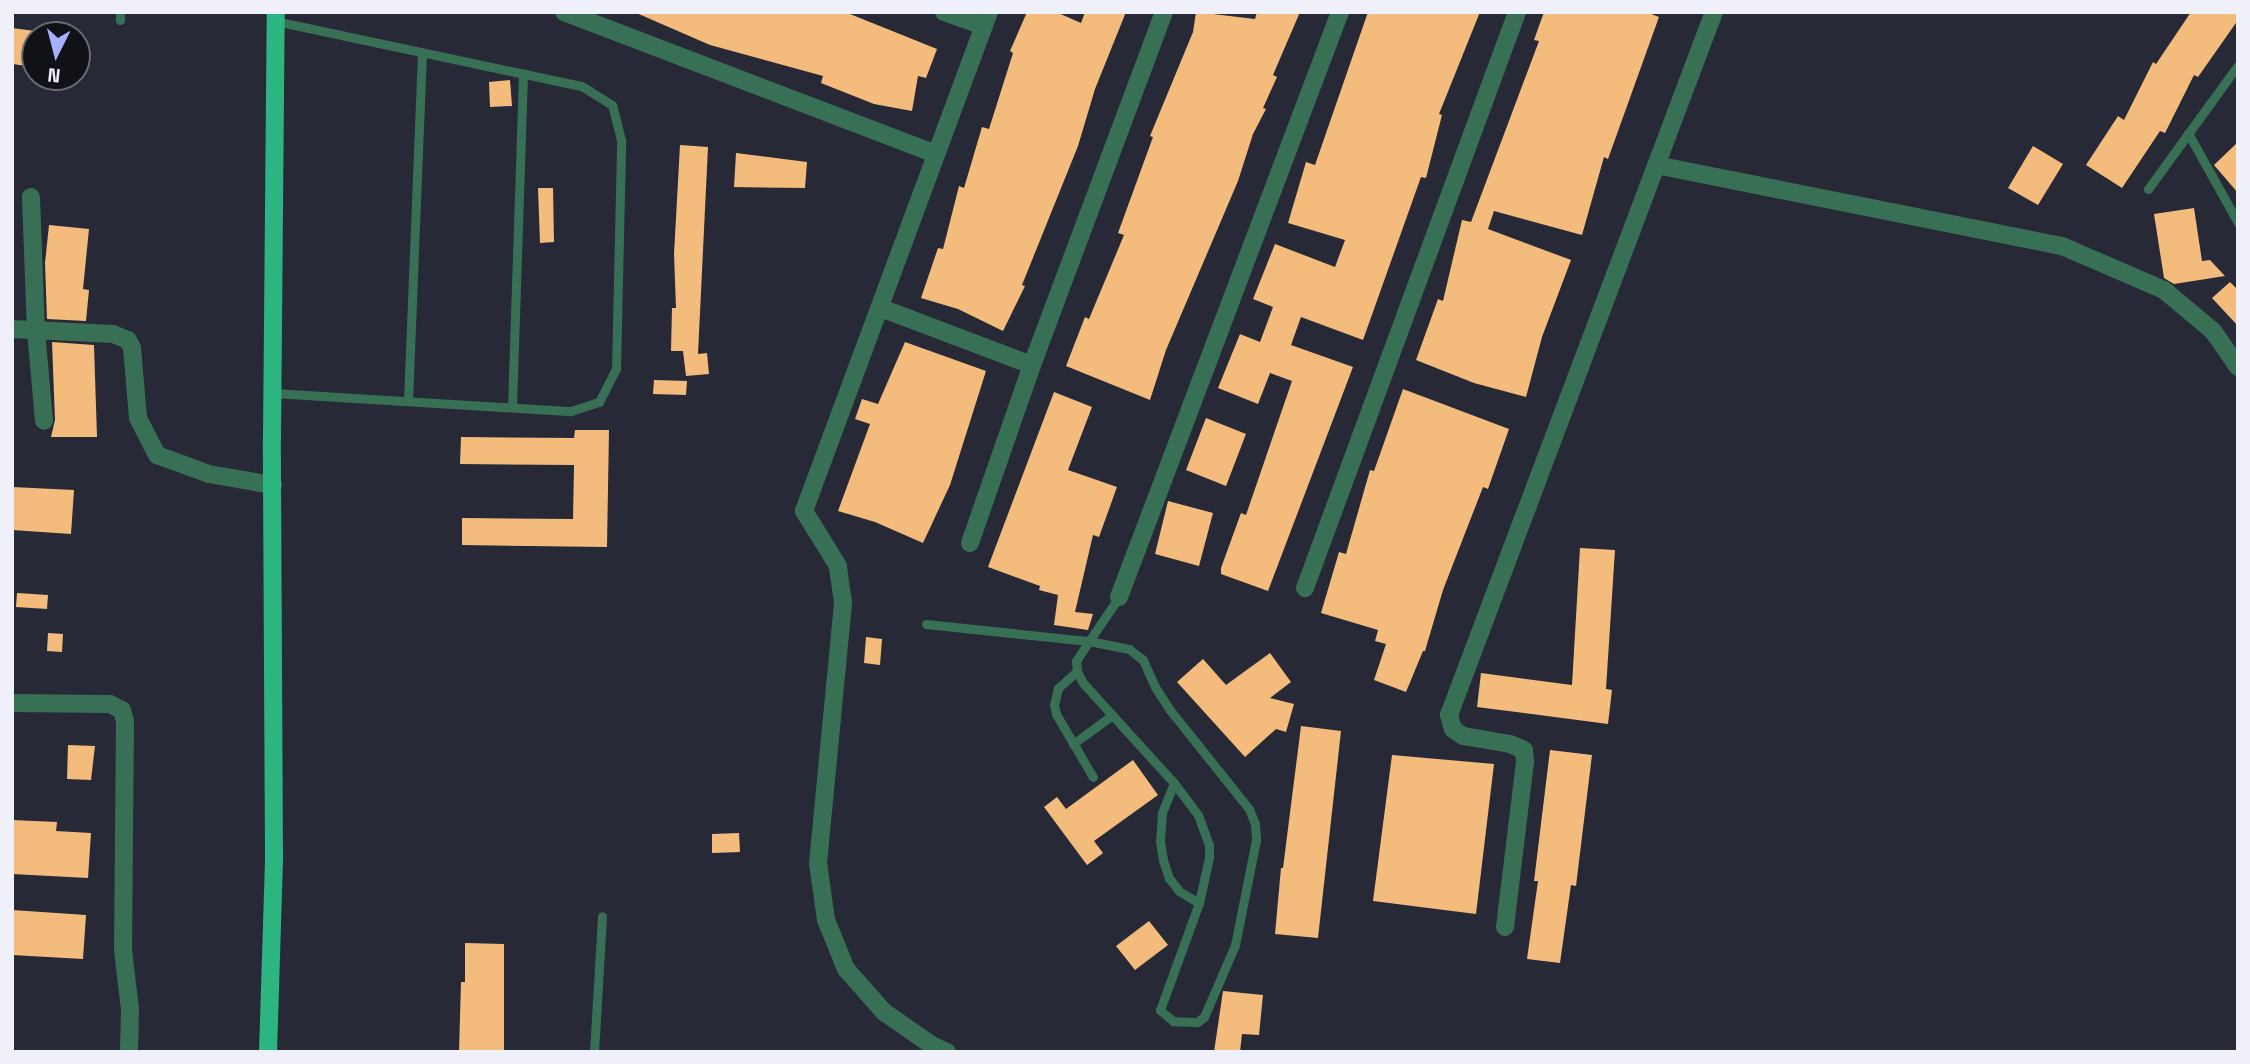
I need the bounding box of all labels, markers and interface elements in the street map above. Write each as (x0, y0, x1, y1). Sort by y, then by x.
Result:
north arrow (21, 21, 91, 91)
text: N (46, 62, 62, 88)

